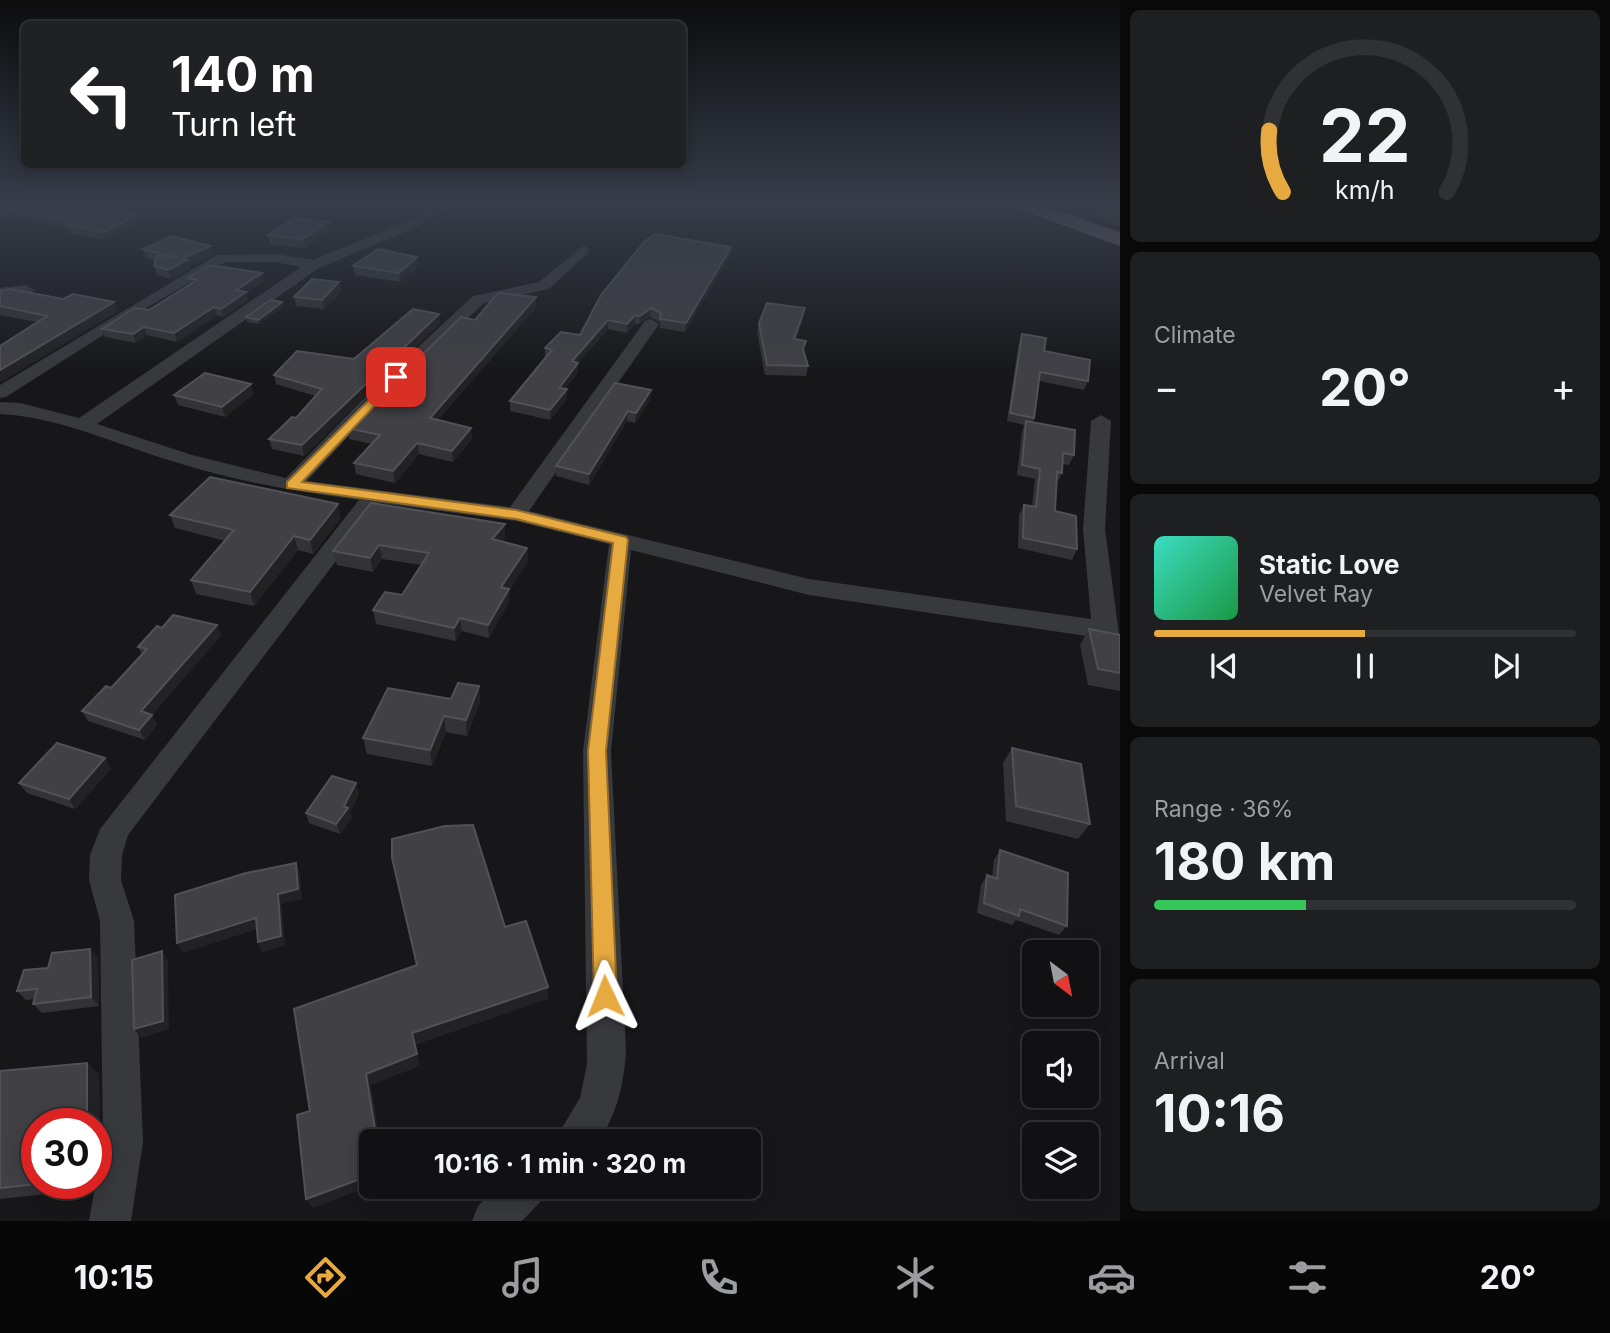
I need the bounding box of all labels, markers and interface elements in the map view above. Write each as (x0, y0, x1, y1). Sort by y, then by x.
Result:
text: 140 m (171, 45, 315, 104)
icon: left (56, 49, 147, 140)
text: 22 (1319, 91, 1411, 180)
text: Turn left (171, 105, 296, 144)
text: km/h (1335, 175, 1395, 205)
text: Climate (1154, 321, 1236, 349)
pin (366, 347, 426, 407)
text: 20° (1319, 356, 1411, 419)
icon: arrive (377, 358, 415, 396)
text: − (1154, 364, 1179, 410)
text: + (1551, 364, 1576, 410)
text: Static Love (1259, 549, 1400, 580)
text: Velvet Ray (1259, 580, 1373, 608)
icon: previous (1205, 647, 1243, 685)
icon: pause (1346, 647, 1384, 685)
icon: next (1487, 647, 1525, 685)
text: Range · 36% (1154, 795, 1293, 823)
text: 180 km (1154, 830, 1335, 893)
north arrow (1022, 940, 1099, 1017)
map controls (1022, 940, 1099, 1199)
position arrow (568, 959, 642, 1033)
button: sound (1022, 1031, 1099, 1108)
text: Arrival (1154, 1047, 1225, 1075)
text: 10:16 (1154, 1082, 1285, 1145)
speed limit sign: 30 (21, 1108, 112, 1199)
button: layers (1022, 1122, 1099, 1199)
text: 10:16 · 1 min · 320 m (434, 1148, 686, 1179)
icon: directions (301, 1253, 350, 1302)
icon: music (498, 1253, 547, 1302)
icon: phone (694, 1253, 743, 1302)
icon: climate (891, 1253, 940, 1302)
icon: car (1087, 1253, 1136, 1302)
icon: filters (1283, 1253, 1332, 1302)
text: 10:15 (74, 1258, 154, 1297)
text: 20° (1480, 1258, 1536, 1297)

